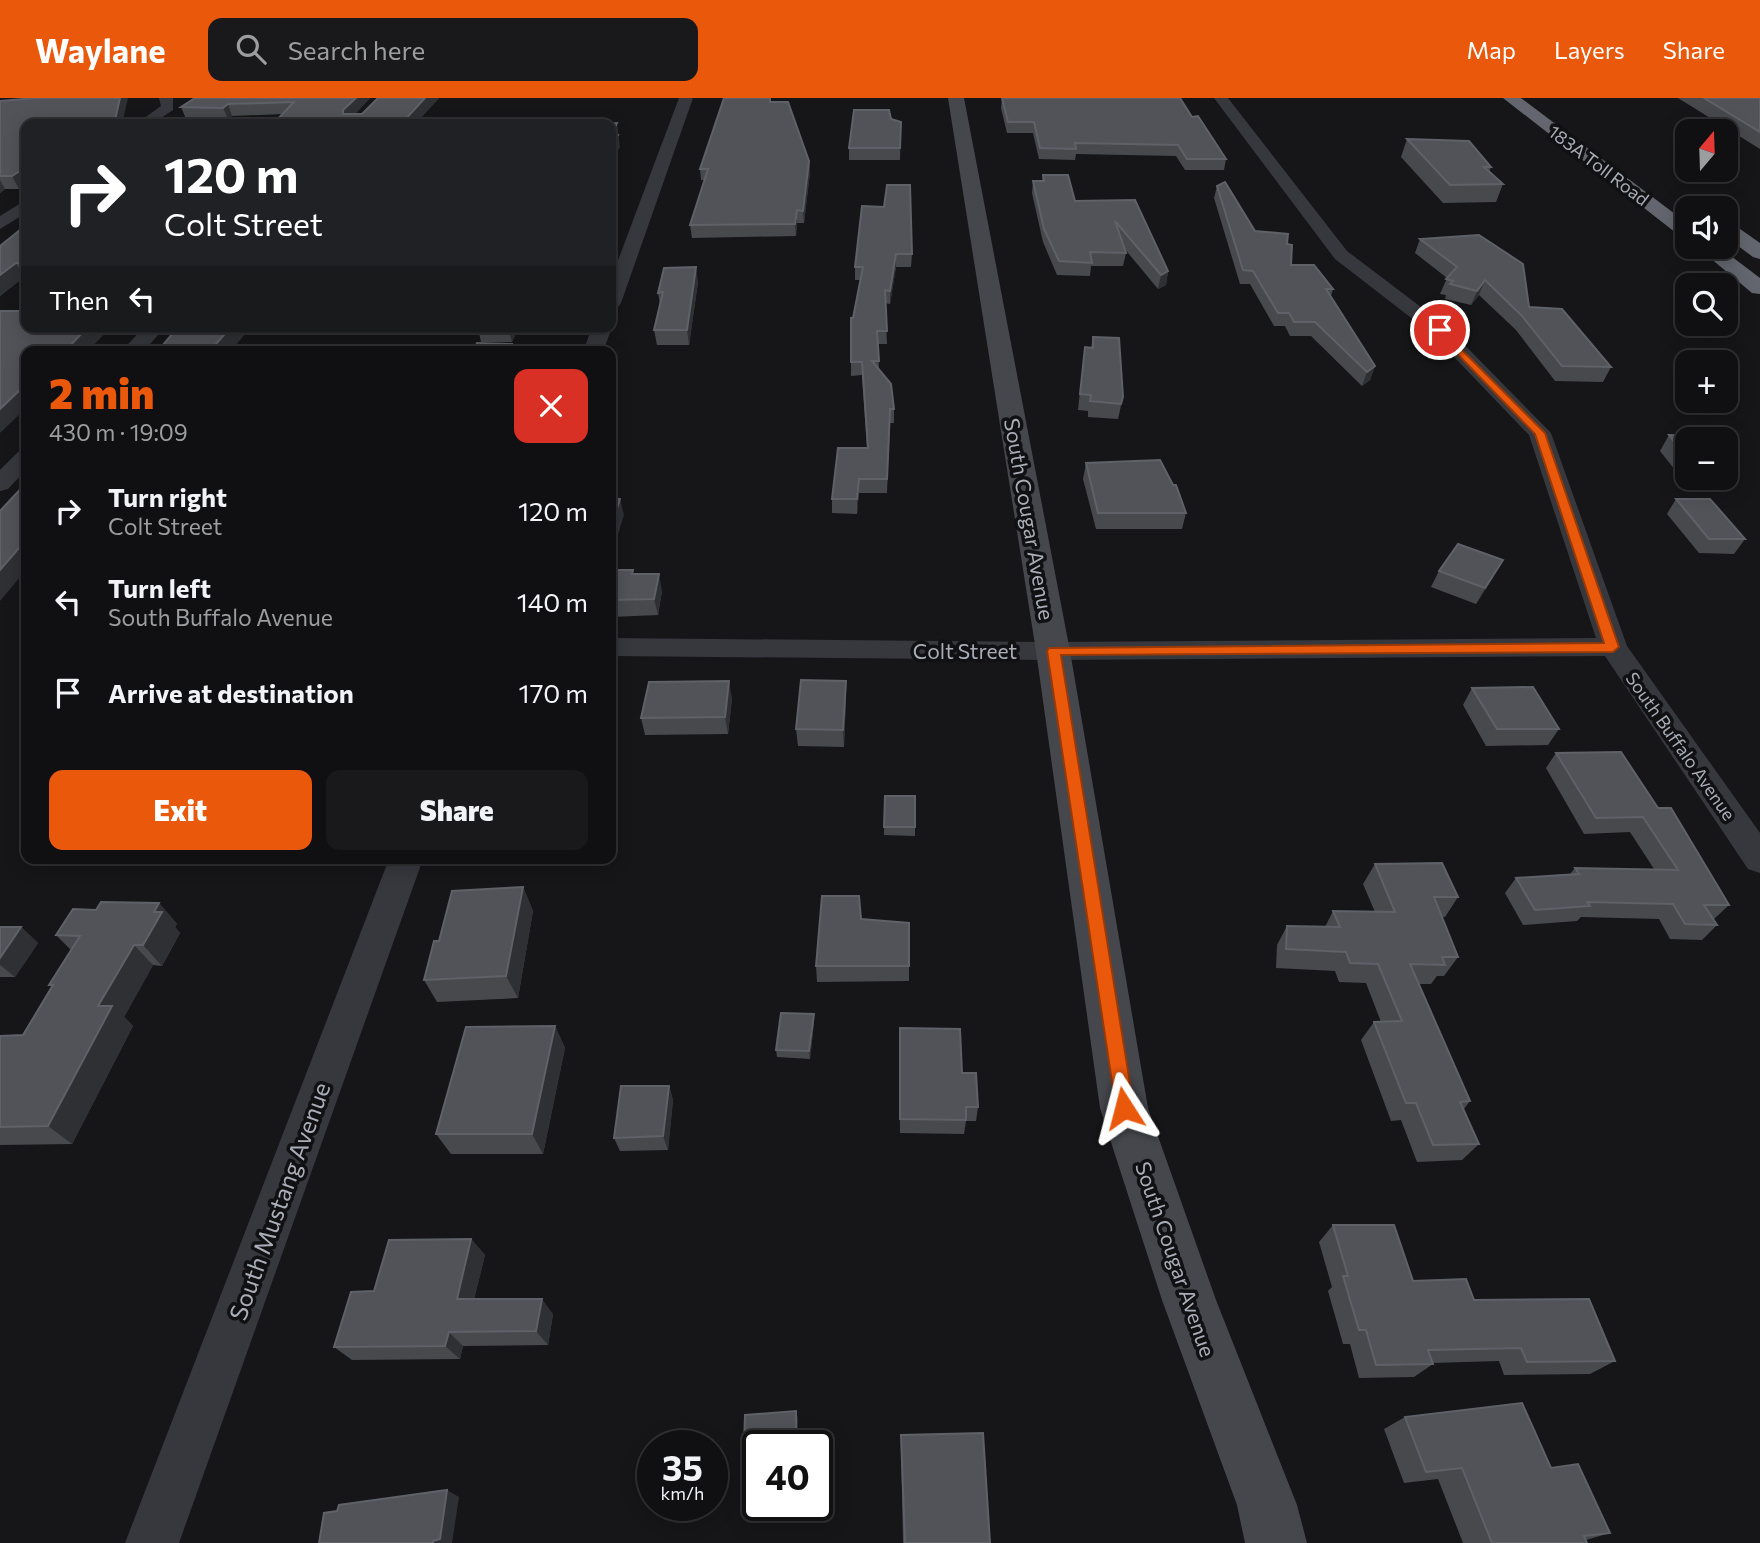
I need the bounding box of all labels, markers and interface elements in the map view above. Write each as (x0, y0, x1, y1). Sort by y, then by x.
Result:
search box (208, 18, 698, 81)
text: Waylane (35, 29, 166, 70)
icon: search (232, 30, 270, 68)
text: Search here (288, 34, 425, 65)
text: Map (1467, 35, 1516, 64)
text: Layers (1554, 35, 1625, 64)
text: Share (1663, 35, 1725, 64)
north arrow (1675, 119, 1738, 182)
map controls (1675, 119, 1738, 490)
street label: 183A Toll Road (1545, 120, 1653, 210)
text: 120 m (164, 143, 298, 203)
icon: right (49, 147, 140, 238)
button: sound (1675, 196, 1738, 259)
text: Colt Street (164, 203, 323, 243)
button: search (1675, 273, 1738, 336)
icon: left (123, 280, 161, 318)
text: Then (49, 284, 109, 315)
pin (1410, 300, 1470, 360)
icon: arrive (1421, 311, 1459, 349)
button: + (1675, 350, 1738, 413)
text: 2 min (49, 366, 155, 418)
button: close (514, 369, 588, 443)
street label: South Cougar Avenue (1000, 416, 1060, 622)
text: 430 m · 19:09 (49, 418, 188, 446)
button: − (1675, 427, 1738, 490)
text: Turn right (108, 481, 227, 512)
icon: right (49, 492, 87, 530)
text: 120 m (518, 495, 588, 526)
text: Colt Street (108, 512, 222, 540)
text: Turn left (108, 572, 211, 603)
icon: left (49, 583, 87, 621)
text: 140 m (517, 586, 588, 617)
text: South Buffalo Avenue (108, 603, 333, 631)
street label: Colt Street (913, 638, 1017, 663)
street label: South Buffalo Avenue (1622, 668, 1740, 824)
icon: arrive (49, 674, 87, 712)
text: Arrive at destination (108, 677, 354, 708)
text: 170 m (519, 677, 588, 708)
button: Exit (49, 770, 312, 850)
button: Share (326, 770, 588, 850)
position arrow (1087, 1071, 1161, 1145)
street label: South Mustang Avenue (222, 1078, 336, 1324)
street label: South Cougar Avenue (1131, 1158, 1221, 1360)
speed limit sign: 40 (742, 1430, 833, 1521)
text: 35 (662, 1445, 703, 1488)
text: km/h (661, 1482, 704, 1504)

